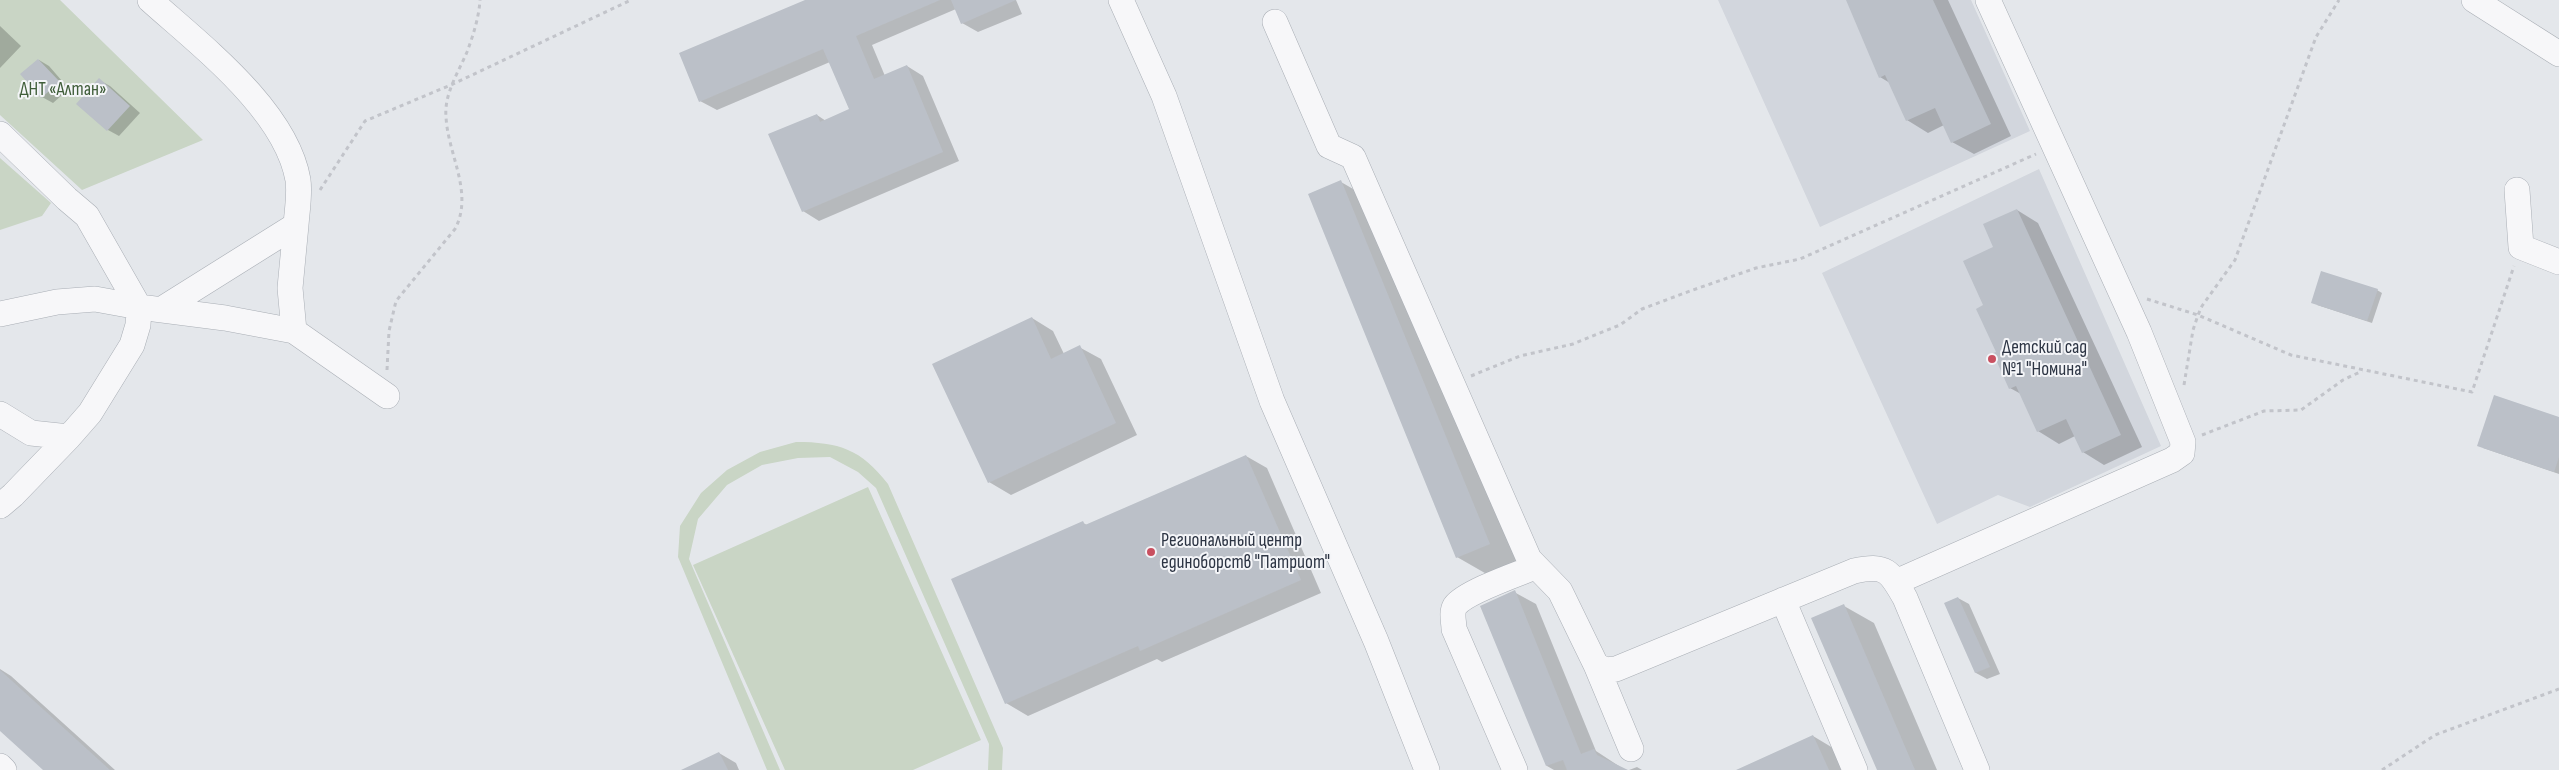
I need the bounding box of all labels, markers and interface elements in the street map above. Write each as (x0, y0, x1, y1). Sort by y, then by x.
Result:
park label: ДНТ «Алтан» (20, 79, 106, 101)
place label: Детский сад №1 "Номина" (2002, 337, 2087, 381)
marker: Детский сад №1 "Номина" (1986, 353, 1998, 365)
place label: Региональный центр единоборств "Патриот" (1161, 530, 1330, 574)
marker: Региональный центр единоборств "Патриот" (1145, 546, 1157, 558)

